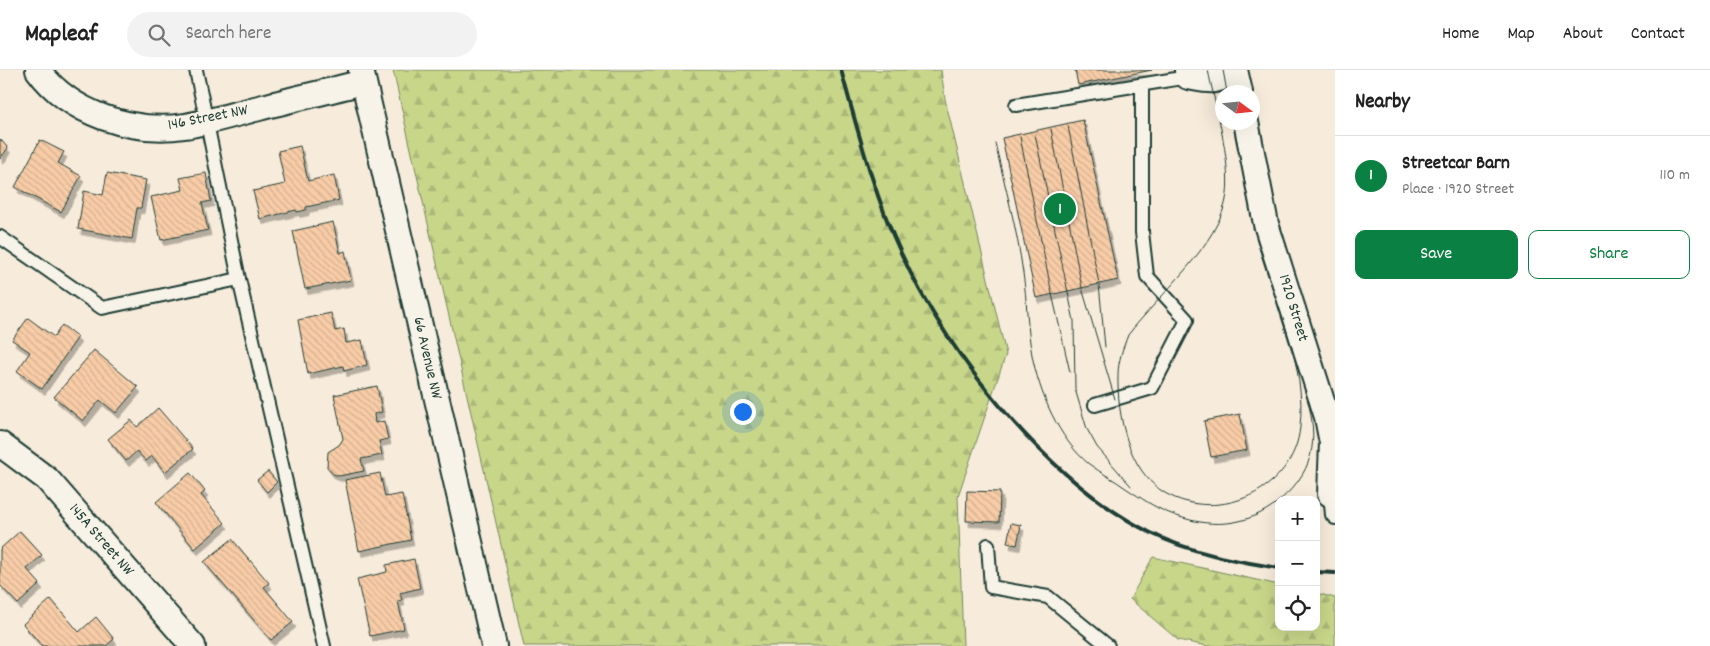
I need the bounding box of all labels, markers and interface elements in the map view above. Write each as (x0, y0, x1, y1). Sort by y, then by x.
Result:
search box (127, 12, 477, 57)
text: Mapleaf (25, 18, 97, 52)
icon: search (145, 21, 173, 49)
text: Search here (185, 21, 271, 48)
text: Home (1442, 22, 1479, 47)
text: Map (1507, 22, 1535, 47)
text: About (1563, 22, 1603, 47)
text: Contact (1631, 22, 1685, 47)
north arrow (1215, 85, 1260, 130)
text: Nearby (1355, 88, 1410, 118)
street label: 146 Street NW (166, 99, 251, 137)
text: Streetcar Barn (1402, 151, 1510, 178)
text: 1 (1369, 164, 1373, 187)
text: 110 m (1660, 164, 1690, 187)
text: Place · 1920 Street (1402, 178, 1514, 201)
pin: 1 (1044, 190, 1076, 228)
button: Save (1355, 230, 1518, 279)
button: Share (1528, 230, 1690, 279)
street label: 1920 Street (1272, 272, 1314, 344)
street label: 66 Avenue NW (406, 315, 448, 402)
your location (730, 399, 756, 425)
map controls (1275, 496, 1320, 631)
button: + (1275, 496, 1320, 541)
street label: 145A Street NW (63, 499, 140, 582)
button: − (1275, 541, 1320, 586)
button: locate (1275, 586, 1320, 631)

